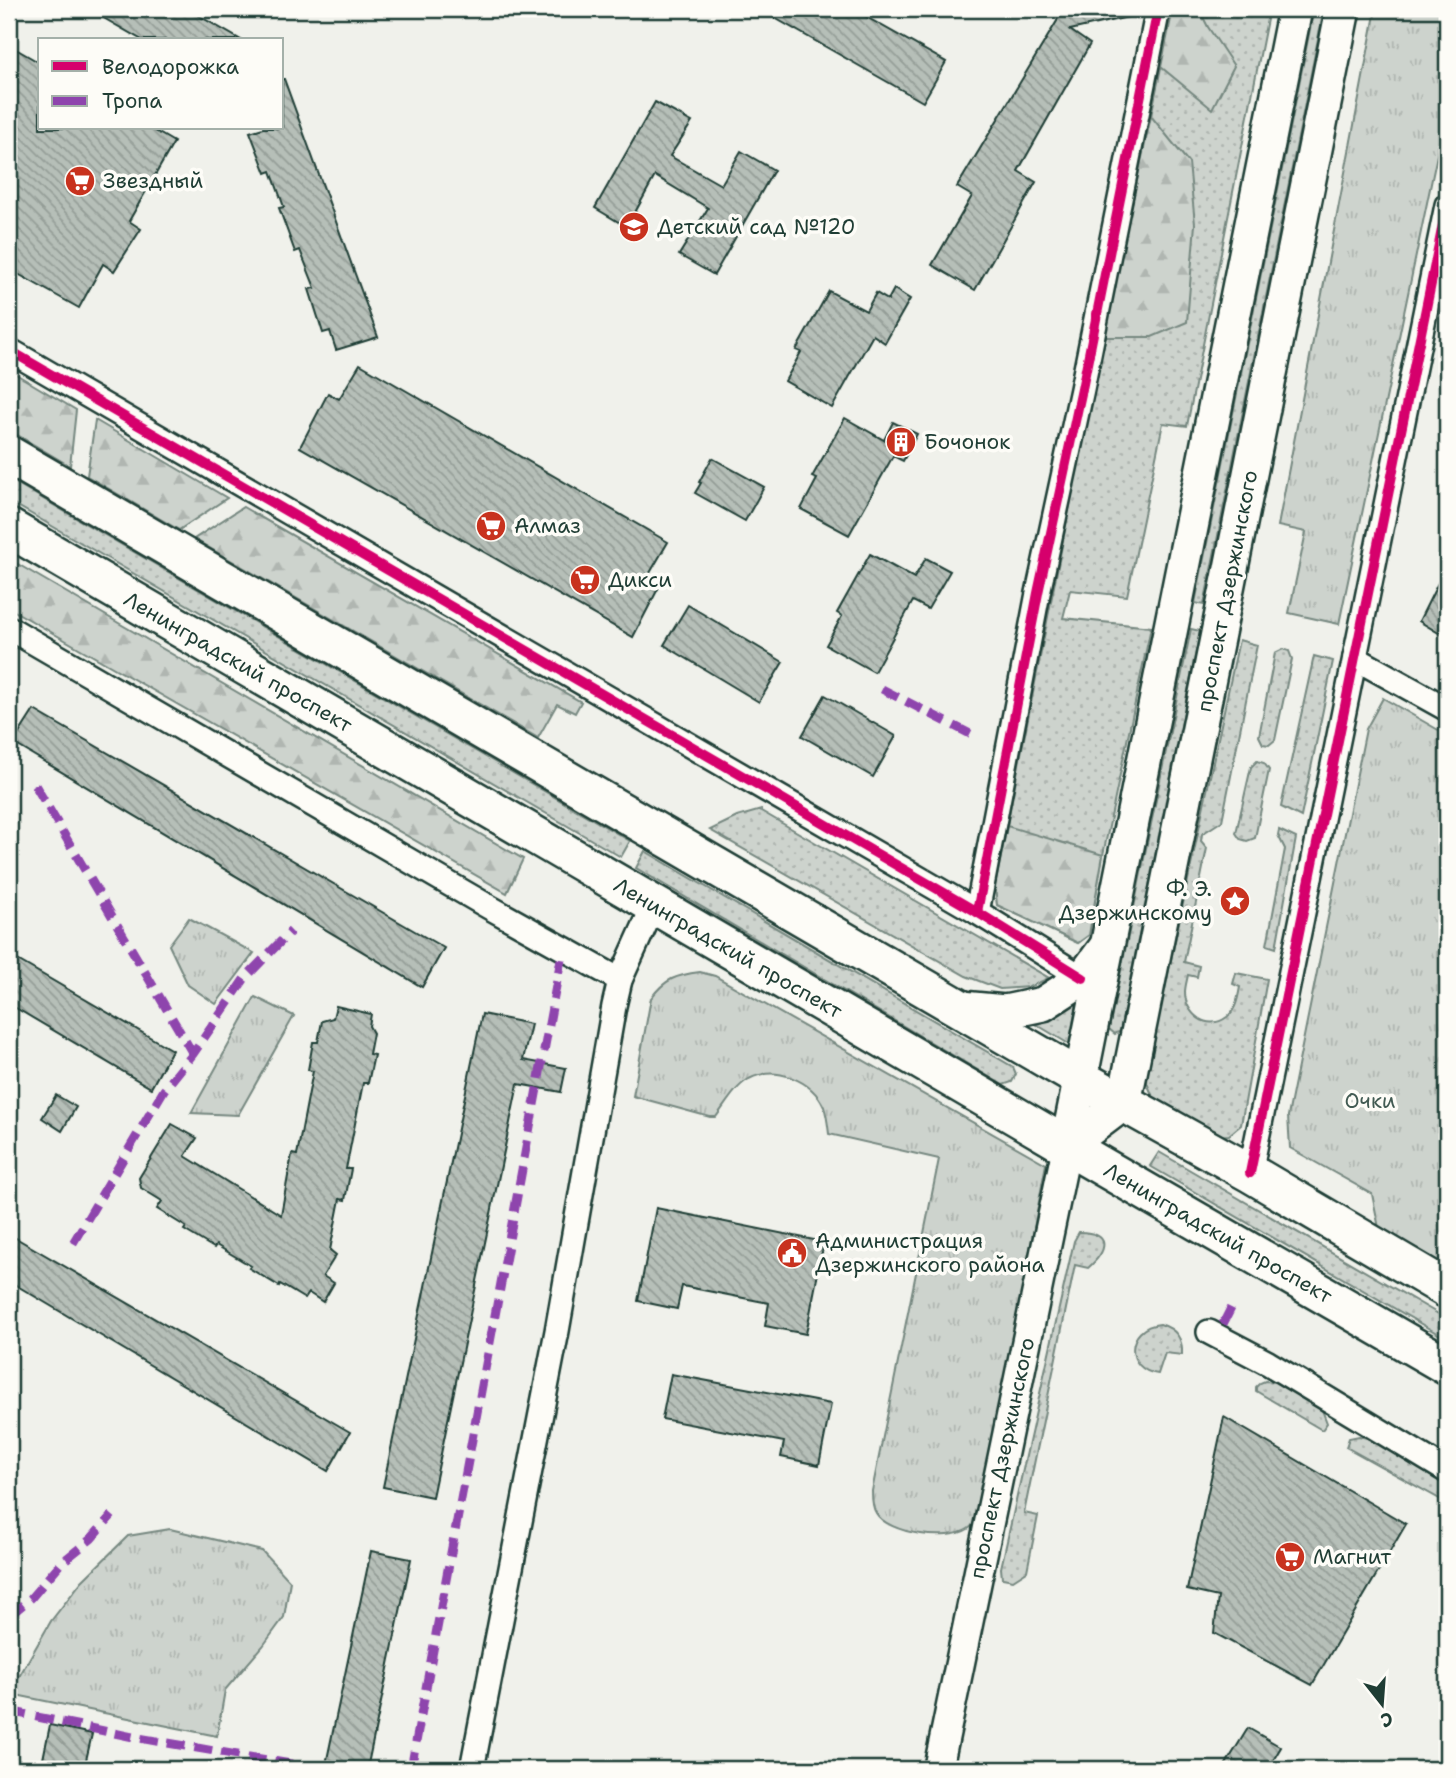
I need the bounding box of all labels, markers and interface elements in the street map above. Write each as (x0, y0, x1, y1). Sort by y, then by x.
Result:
legend (38, 38, 284, 130)
text: Велодорожка (102, 53, 239, 81)
text: Тропа (102, 87, 162, 115)
supermarket icon: Звездный (63, 164, 97, 198)
place label: Звездный (103, 167, 203, 195)
school or university icon: Детский сад №120 (617, 210, 651, 244)
place label: Детский сад №120 (657, 213, 855, 241)
building icon: Бочонок (884, 425, 918, 459)
place label: Бочонок (924, 428, 1010, 456)
street label: проспект Дзержинского (1190, 468, 1264, 714)
supermarket icon: Алмаз (474, 509, 508, 543)
place label: Алмаз (514, 512, 581, 540)
supermarket icon: Дикси (568, 563, 602, 597)
place label: Дикси (608, 566, 672, 594)
street label: Ленинградский проспект (119, 585, 358, 739)
street label: Ленинградский проспект (609, 871, 848, 1025)
place label: Ф. Э. Дзержинскому (1059, 875, 1212, 927)
place icon: Ф. Э. Дзержинскому (1218, 884, 1252, 918)
park label: Очки (1344, 1087, 1396, 1115)
street label: Ленинградский проспект (1099, 1156, 1338, 1310)
place label: Администрация Дзержинского района (815, 1227, 1045, 1279)
public building icon: Администрация Дзержинского района (775, 1236, 809, 1270)
street label: проспект Дзержинского (963, 1335, 1041, 1581)
supermarket icon: Магнит (1273, 1540, 1307, 1574)
place label: Магнит (1313, 1543, 1392, 1571)
north arrow (1348, 1670, 1418, 1740)
text: С (1378, 1706, 1396, 1733)

